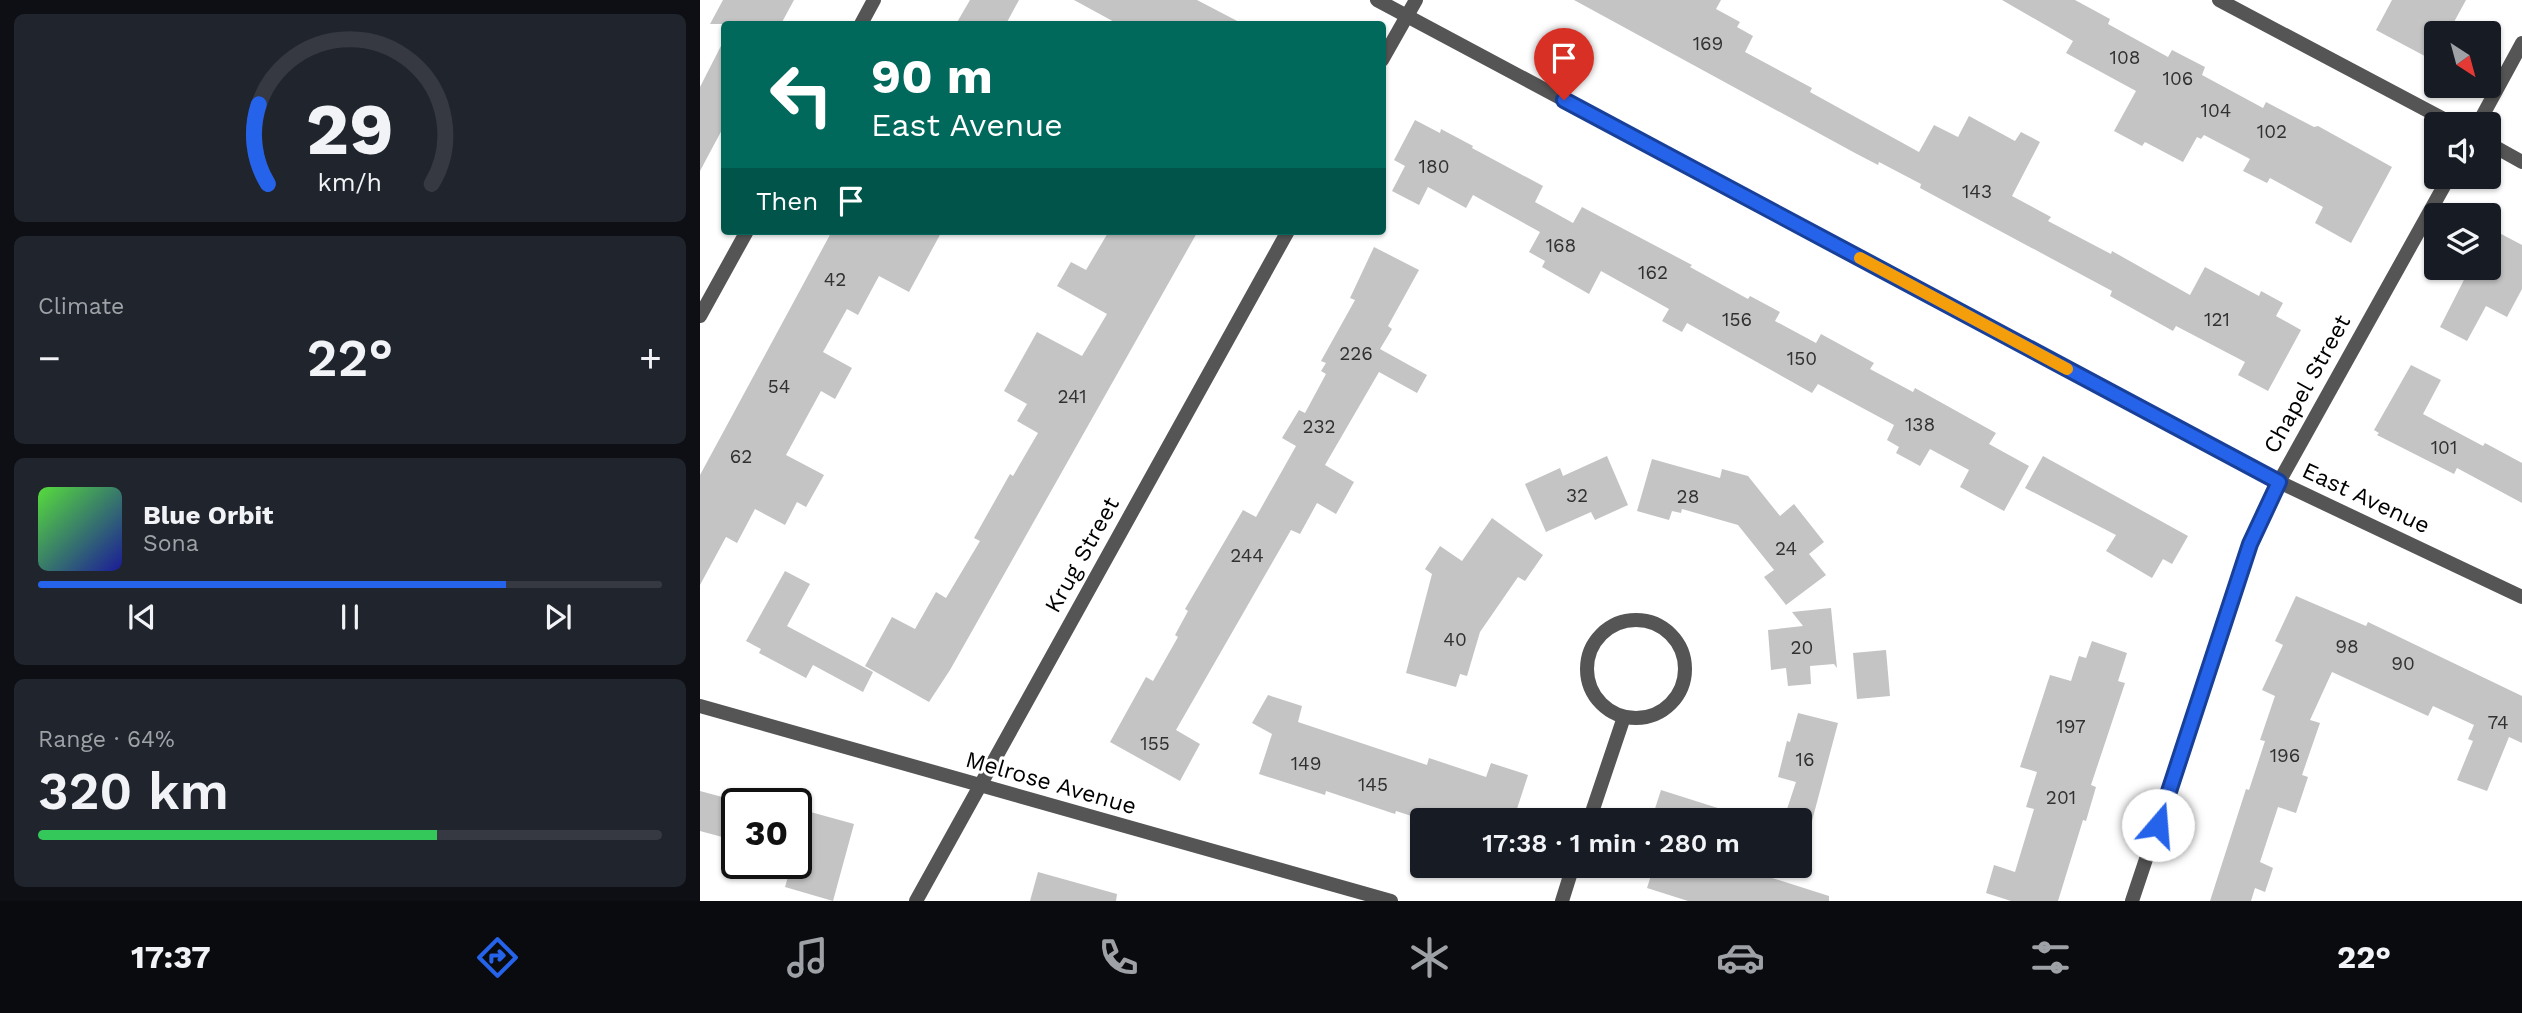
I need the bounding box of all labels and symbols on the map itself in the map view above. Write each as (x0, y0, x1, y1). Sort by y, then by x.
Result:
north arrow (2424, 21, 2501, 98)
pin (1534, 28, 1594, 100)
house number: 169 (1693, 32, 1723, 55)
house number: 108 (2110, 46, 2140, 69)
house number: 106 (2163, 67, 2193, 90)
house number: 104 (2201, 99, 2231, 122)
house number: 102 (2257, 120, 2287, 143)
house number: 180 (1419, 155, 1449, 178)
house number: 143 (1962, 180, 1992, 203)
house number: 168 (1546, 234, 1576, 257)
house number: 162 (1638, 261, 1668, 284)
house number: 42 (824, 268, 846, 291)
house number: 156 (1722, 308, 1752, 331)
house number: 121 (2204, 308, 2230, 331)
street label: Chapel Street (2258, 310, 2356, 458)
house number: 226 (1339, 342, 1373, 365)
house number: 150 (1787, 347, 1817, 370)
house number: 54 (768, 375, 790, 398)
house number: 241 (1057, 385, 1087, 408)
house number: 138 (1905, 413, 1935, 436)
house number: 232 (1302, 415, 1336, 438)
house number: 101 (2431, 436, 2457, 459)
house number: 62 (730, 445, 752, 468)
street label: East Avenue (2298, 457, 2434, 539)
house number: 32 (1566, 484, 1588, 507)
house number: 28 (1677, 485, 1699, 508)
street label: Krug Street (1039, 492, 1125, 618)
house number: 24 (1775, 537, 1797, 560)
house number: 244 (1230, 544, 1264, 567)
house number: 40 (1443, 628, 1467, 651)
house number: 98 (2335, 635, 2359, 658)
house number: 20 (1791, 636, 1813, 659)
house number: 90 (2391, 652, 2415, 675)
house number: 74 (2488, 711, 2509, 734)
house number: 197 (2056, 715, 2086, 738)
house number: 155 (1140, 732, 1170, 755)
house number: 196 (2270, 744, 2300, 767)
street label: Melrose Avenue (963, 746, 1139, 820)
house number: 16 (1796, 748, 1814, 771)
house number: 149 (1291, 752, 1321, 775)
house number: 145 (1358, 773, 1388, 796)
house number: 201 (2046, 786, 2076, 809)
speed limit sign: 30 (721, 788, 812, 879)
position arrow (2121, 788, 2195, 862)

